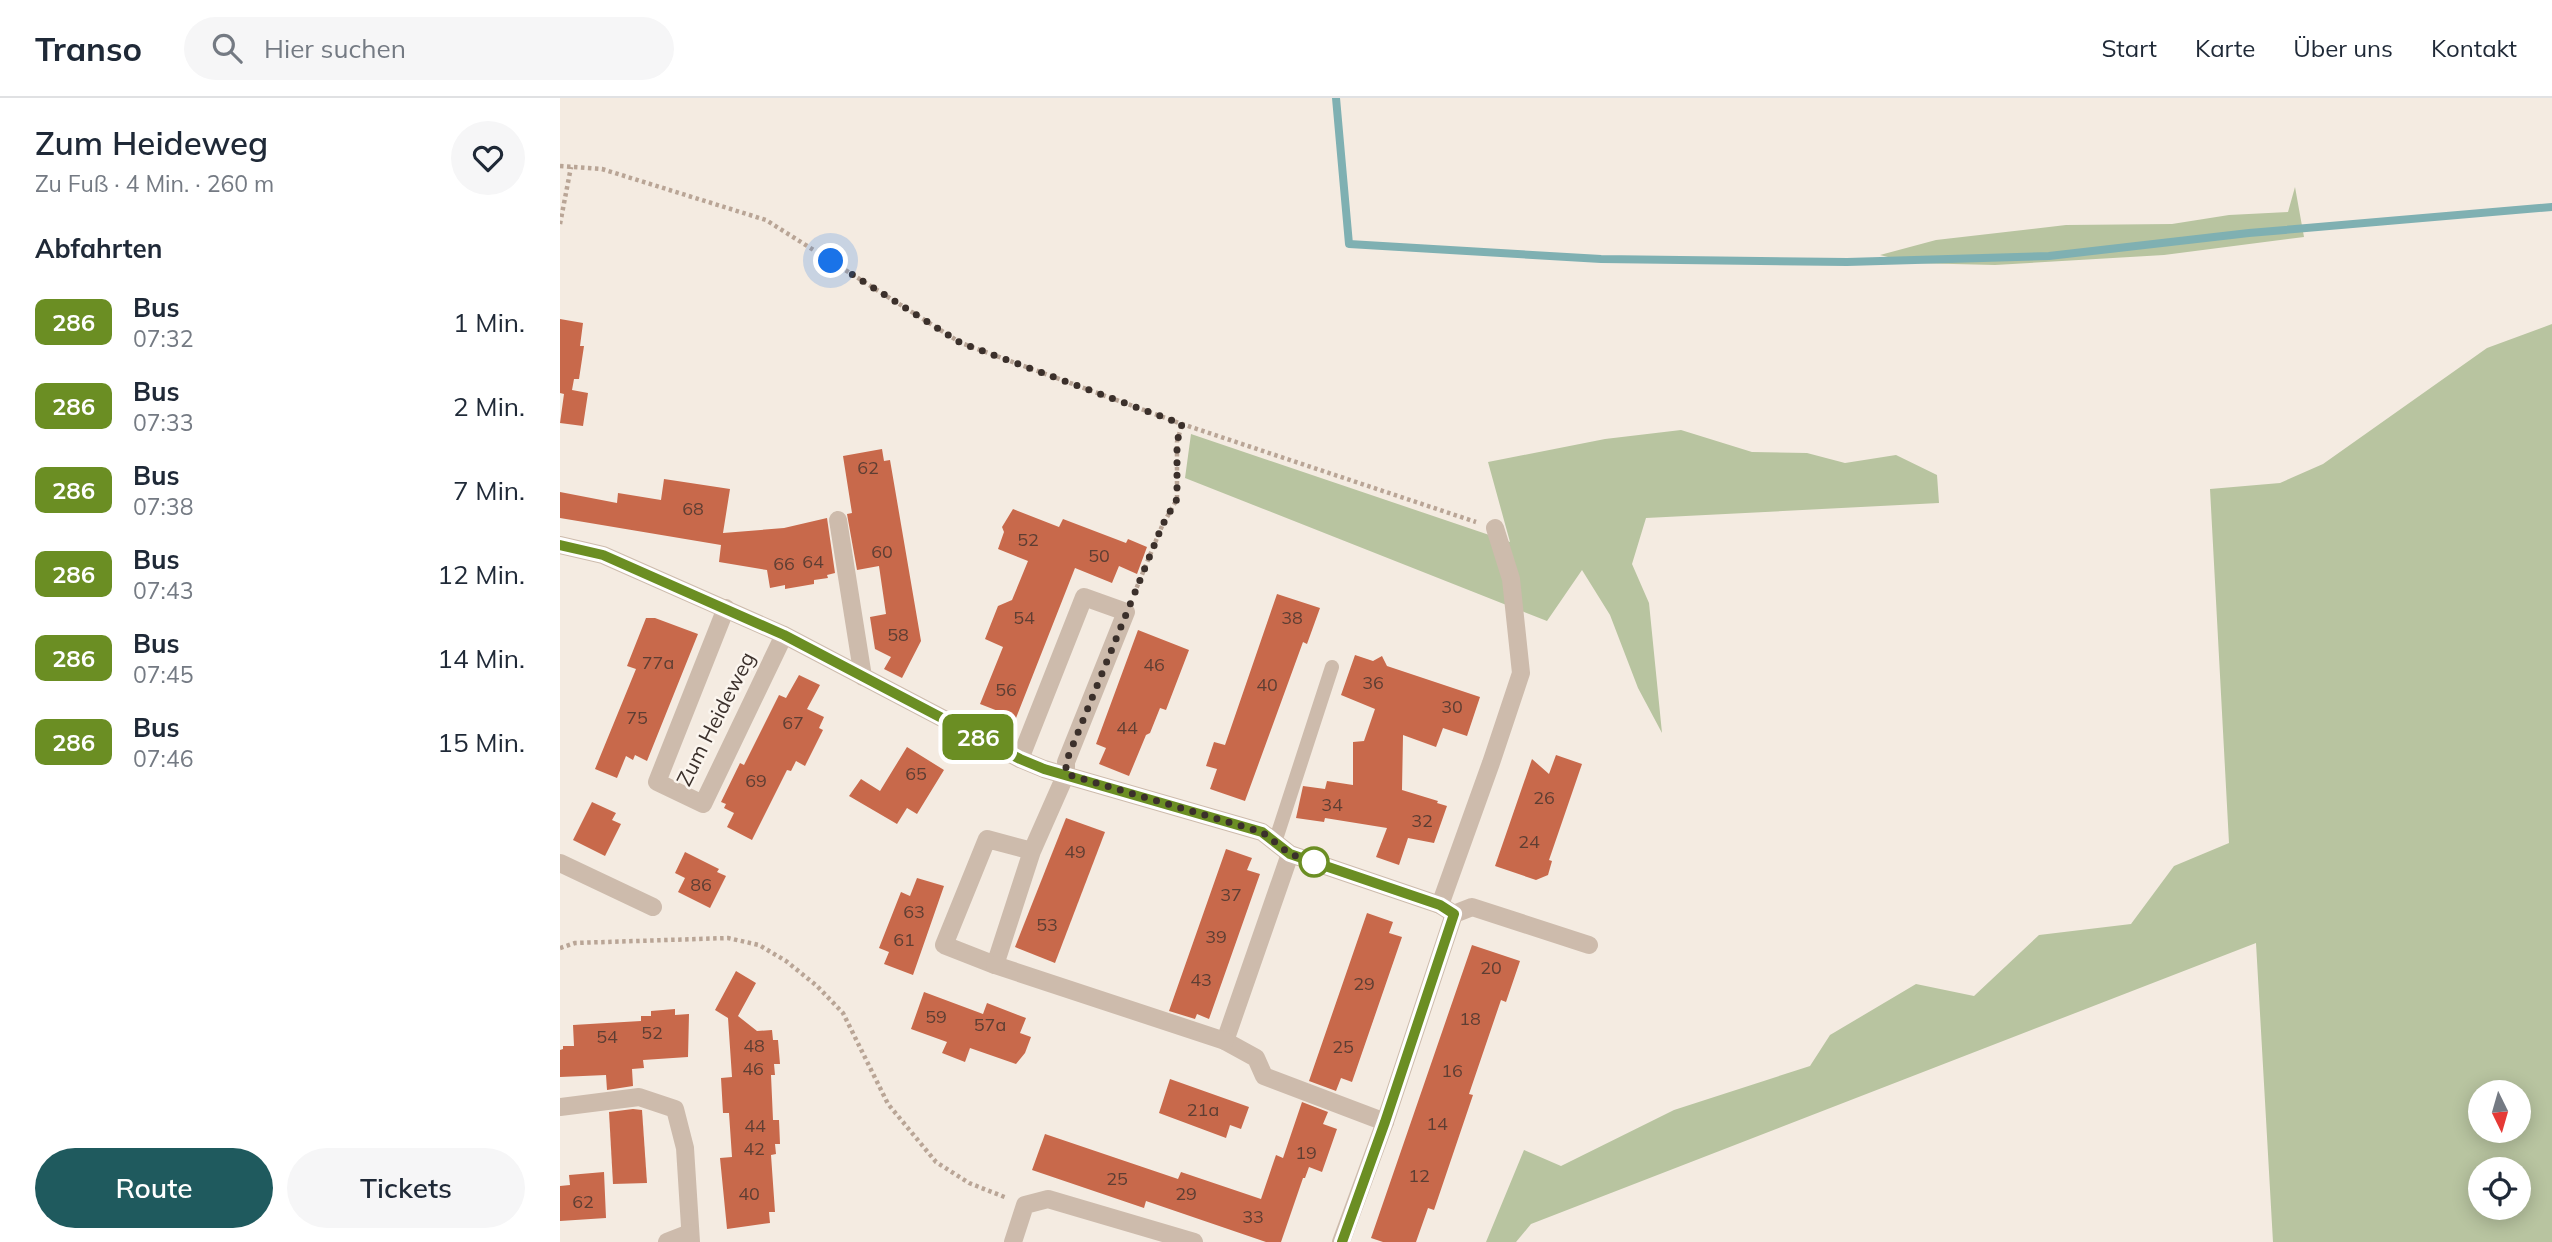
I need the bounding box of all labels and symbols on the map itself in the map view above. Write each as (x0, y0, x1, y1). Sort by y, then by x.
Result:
your location (813, 243, 848, 278)
house number: 62 (857, 456, 879, 479)
house number: 68 (682, 497, 704, 520)
house number: 52 (1017, 528, 1039, 551)
house number: 60 (871, 540, 893, 563)
house number: 50 (1088, 544, 1110, 567)
house number: 64 (802, 550, 824, 573)
house number: 66 (773, 552, 795, 575)
house number: 54 (1013, 606, 1035, 629)
house number: 38 (1281, 606, 1303, 629)
house number: 58 (887, 623, 909, 646)
street label: Zum Heideweg (670, 647, 760, 790)
house number: 77a (642, 651, 674, 674)
house number: 46 (1143, 653, 1165, 676)
house number: 36 (1362, 671, 1384, 694)
house number: 40 (1256, 673, 1278, 696)
house number: 56 (995, 678, 1017, 701)
house number: 30 (1441, 695, 1463, 718)
house number: 75 (626, 706, 648, 729)
house number: 67 (782, 711, 804, 734)
line badge: 286 (938, 714, 1018, 760)
house number: 44 (1116, 716, 1138, 739)
house number: 65 (905, 762, 927, 785)
house number: 69 (745, 769, 767, 792)
house number: 26 (1533, 786, 1555, 809)
house number: 34 (1321, 793, 1343, 816)
house number: 32 (1411, 809, 1433, 832)
house number: 24 (1518, 830, 1540, 853)
house number: 49 (1064, 840, 1086, 863)
unlabelled marker (1299, 847, 1329, 877)
house number: 86 (690, 873, 712, 896)
house number: 37 (1220, 883, 1242, 906)
house number: 63 (903, 900, 925, 923)
house number: 53 (1036, 913, 1058, 936)
house number: 39 (1205, 925, 1227, 948)
house number: 61 (893, 928, 915, 951)
house number: 20 (1480, 956, 1502, 979)
house number: 43 (1190, 968, 1212, 991)
house number: 29 (1353, 972, 1375, 995)
house number: 59 (925, 1005, 947, 1028)
house number: 18 (1459, 1007, 1481, 1030)
house number: 57a (974, 1013, 1006, 1036)
house number: 52 (641, 1021, 663, 1044)
house number: 54 (596, 1025, 618, 1048)
house number: 48 (743, 1034, 765, 1057)
house number: 25 (1332, 1035, 1354, 1058)
house number: 46 (742, 1057, 764, 1080)
house number: 16 (1441, 1059, 1463, 1082)
north arrow (2468, 1080, 2530, 1143)
house number: 21a (1187, 1098, 1219, 1121)
house number: 14 (1426, 1112, 1448, 1135)
house number: 44 (744, 1114, 766, 1137)
house number: 42 (743, 1137, 765, 1160)
house number: 19 (1295, 1141, 1317, 1164)
house number: 12 (1408, 1164, 1430, 1187)
house number: 25 (1106, 1167, 1128, 1190)
house number: 40 (738, 1182, 760, 1205)
house number: 29 (1175, 1182, 1197, 1205)
house number: 62 (572, 1190, 594, 1213)
house number: 33 (1242, 1205, 1264, 1228)

